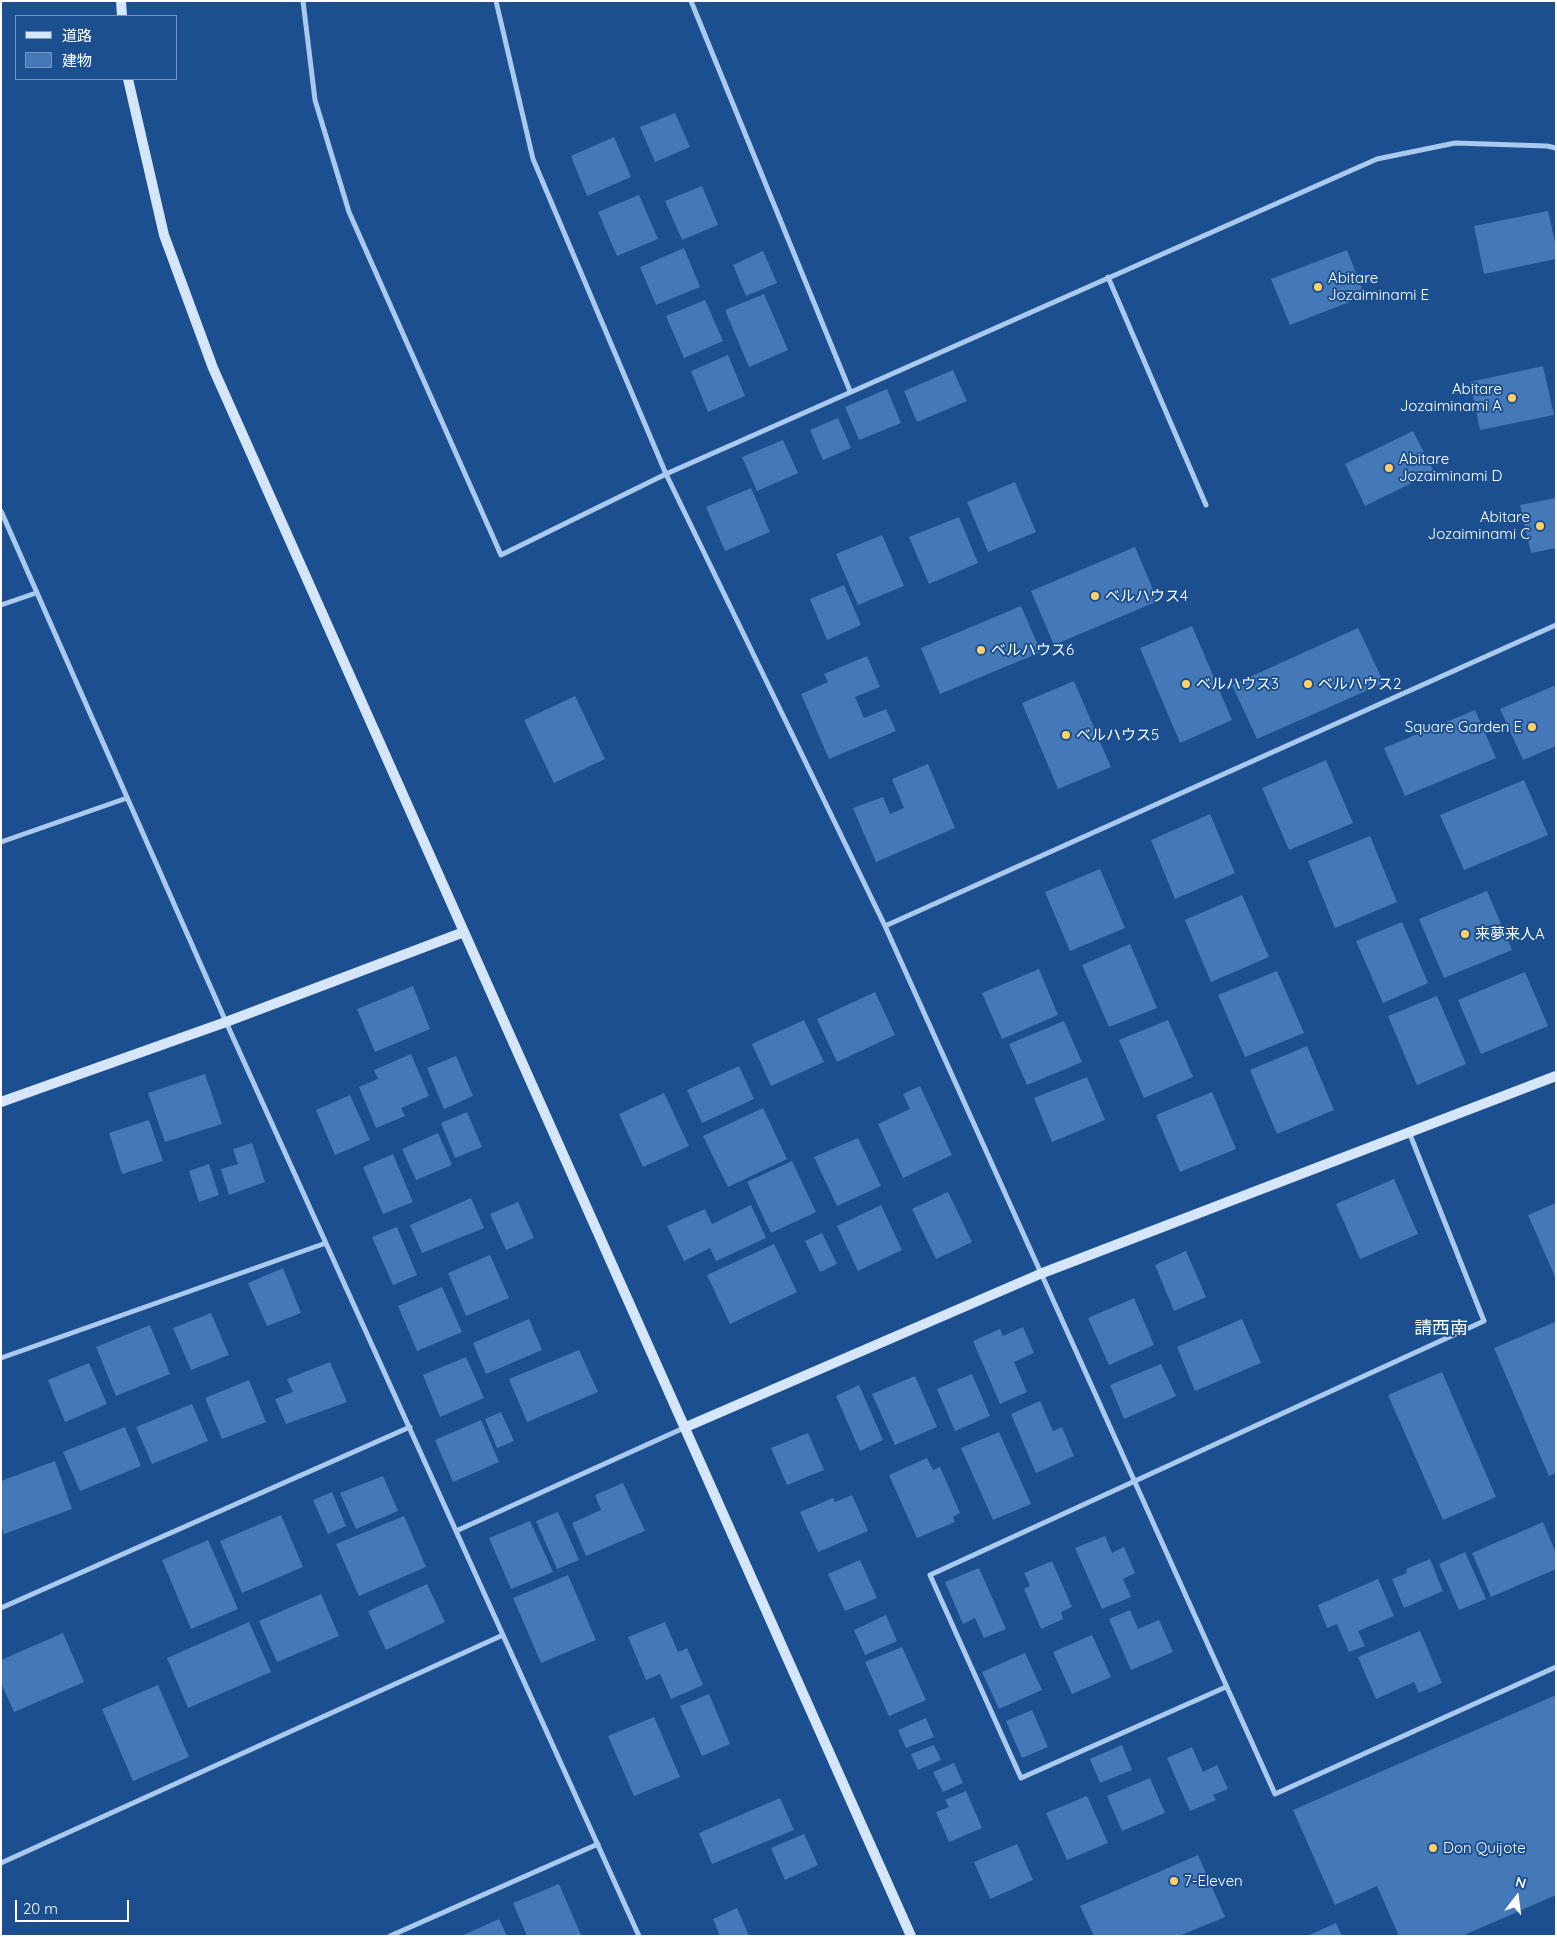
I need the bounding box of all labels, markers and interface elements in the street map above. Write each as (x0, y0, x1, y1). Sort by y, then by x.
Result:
legend (15, 15, 178, 80)
text: 道路 (62, 26, 92, 45)
text: 建物 (62, 51, 92, 70)
place label: Abitare Jozaiminami E (1328, 269, 1429, 304)
marker: Abitare Jozaiminami E (1312, 281, 1324, 293)
place label: Abitare Jozaiminami A (1400, 380, 1502, 415)
marker: Abitare Jozaiminami A (1506, 392, 1518, 404)
place label: Abitare Jozaiminami D (1399, 450, 1502, 485)
marker: Abitare Jozaiminami D (1383, 462, 1395, 474)
place label: Abitare Jozaiminami C (1428, 508, 1530, 543)
marker: Abitare Jozaiminami C (1534, 520, 1546, 532)
place label: ベルハウス4 (1105, 587, 1188, 605)
marker: ベルハウス4 (1089, 590, 1101, 602)
place label: ベルハウス6 (991, 641, 1074, 659)
marker: ベルハウス6 (975, 644, 987, 656)
place label: ベルハウス3 (1196, 675, 1279, 693)
place label: ベルハウス2 (1318, 675, 1401, 693)
marker: ベルハウス3 (1180, 678, 1192, 690)
marker: ベルハウス2 (1302, 678, 1314, 690)
place label: Square Garden E (1405, 718, 1522, 736)
marker: Square Garden E (1526, 721, 1538, 733)
place label: ベルハウス5 (1076, 726, 1159, 744)
marker: ベルハウス5 (1060, 729, 1072, 741)
place label: 来夢来人A (1475, 925, 1545, 943)
marker: 来夢来人A (1459, 928, 1471, 940)
district label: 請西南 (1414, 1318, 1468, 1340)
place label: Don Quijote (1443, 1839, 1526, 1857)
marker: Don Quijote (1427, 1842, 1439, 1854)
place label: 7-Eleven (1184, 1872, 1243, 1890)
north arrow (1492, 1872, 1542, 1922)
text: N (1514, 1872, 1528, 1893)
marker: 7-Eleven (1168, 1875, 1180, 1887)
scale bar (18, 1890, 131, 1922)
text: 20 m (23, 1899, 58, 1918)

